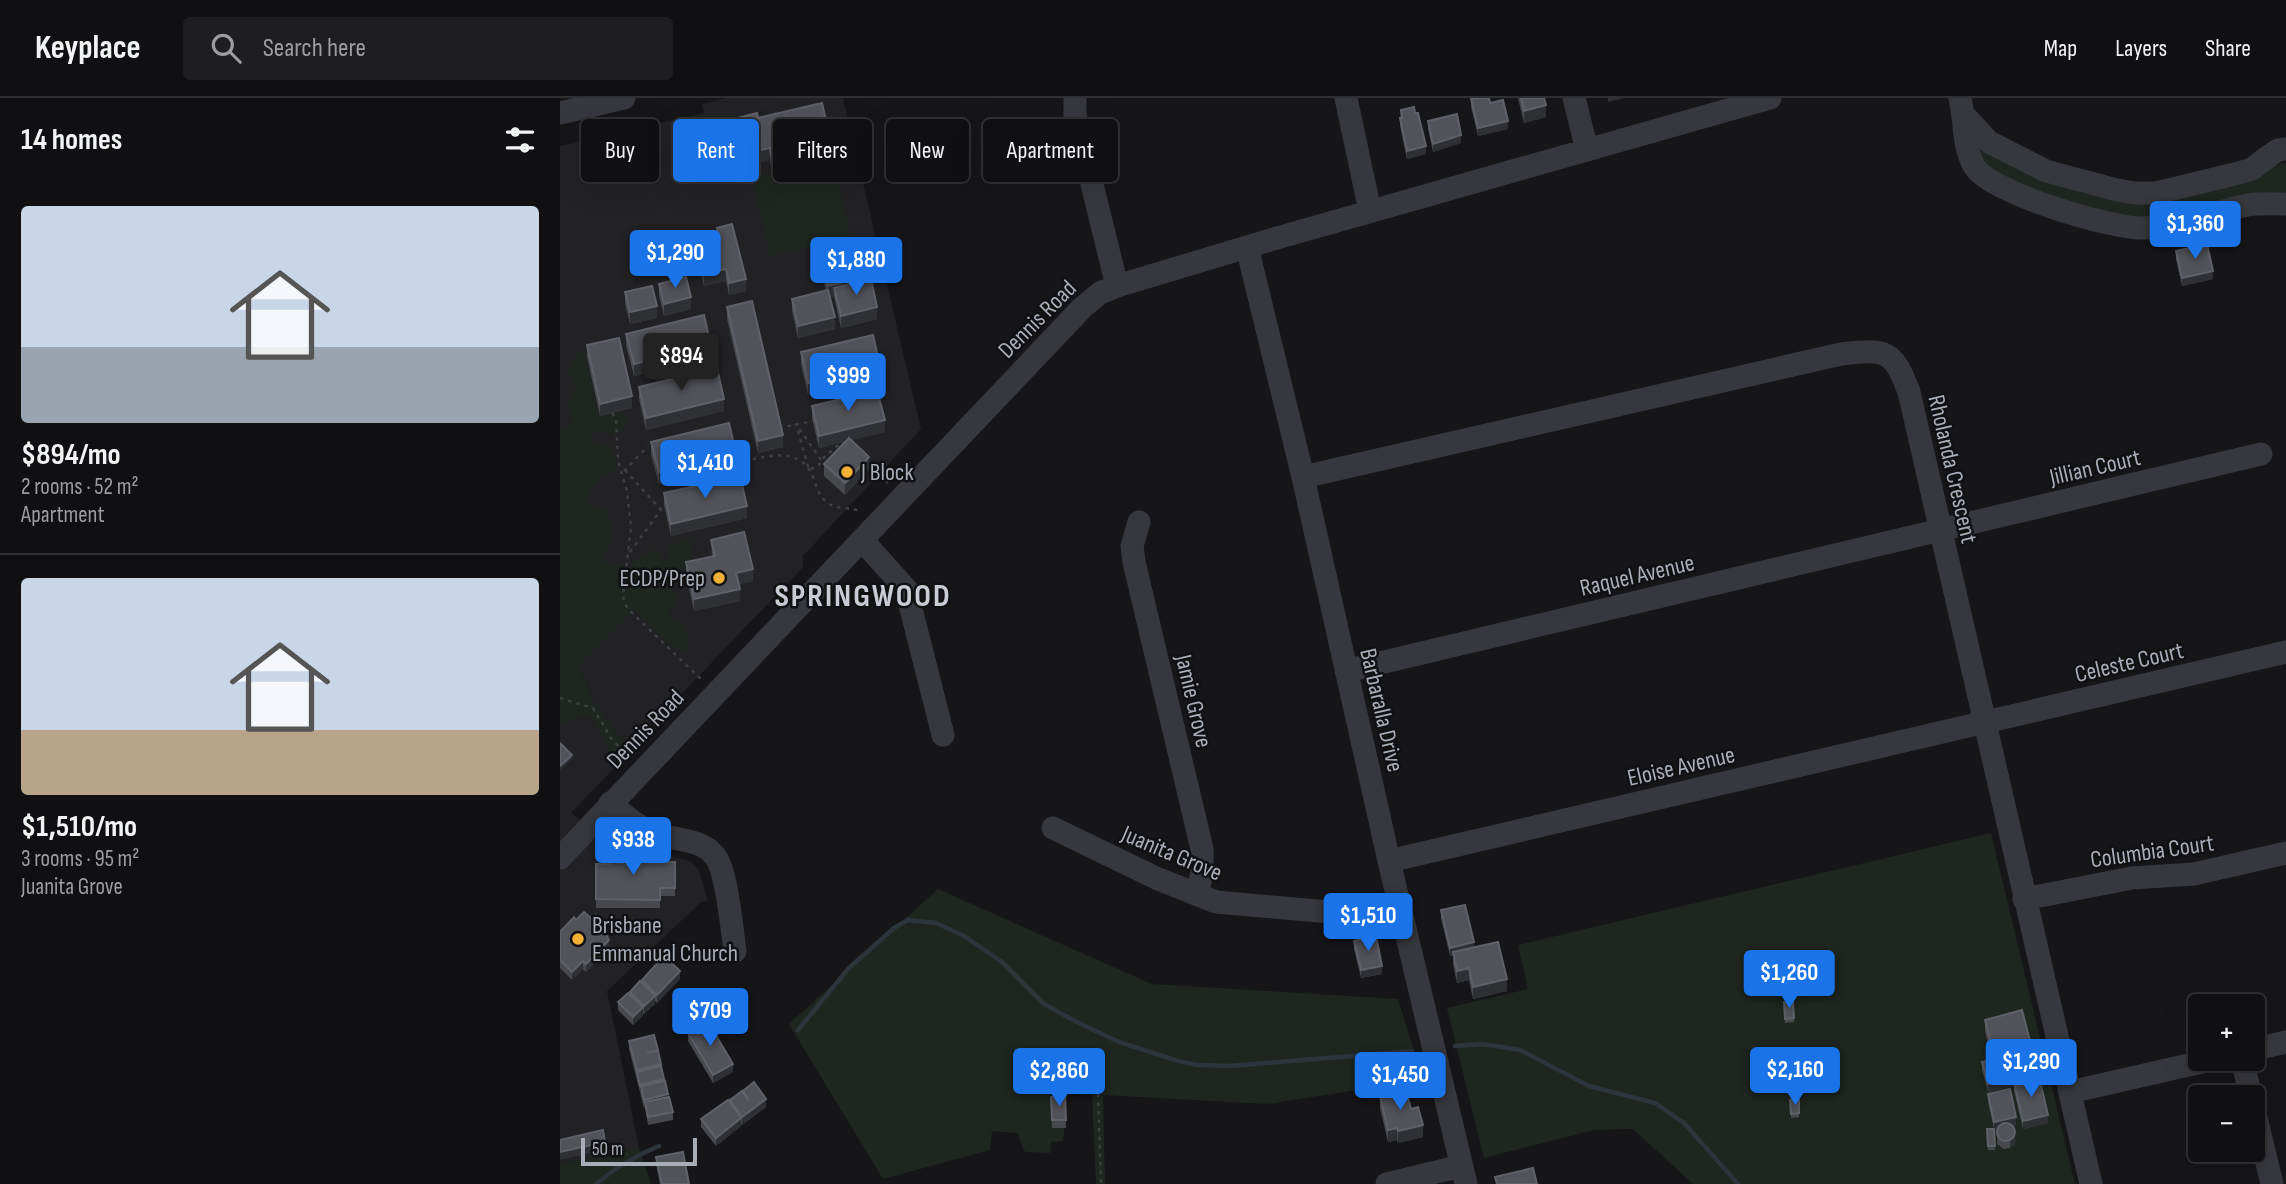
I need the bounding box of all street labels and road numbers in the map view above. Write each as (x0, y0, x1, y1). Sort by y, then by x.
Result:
street label: Dennis Road (992, 274, 1083, 365)
street label: Rholanda Crescent (1921, 392, 1984, 546)
street label: Jillian Court (2046, 443, 2143, 492)
street label: Raquel Avenue (1577, 548, 1697, 603)
street label: Celeste Court (2072, 636, 2186, 689)
street label: Barbaralla Drive (1353, 646, 1410, 775)
street label: Jamie Grove (1169, 651, 1218, 750)
street label: Dennis Road (601, 684, 690, 775)
street label: Eloise Avenue (1624, 740, 1738, 793)
street label: Juanita Grove (1116, 819, 1226, 888)
street label: Columbia Court (2088, 828, 2216, 875)

